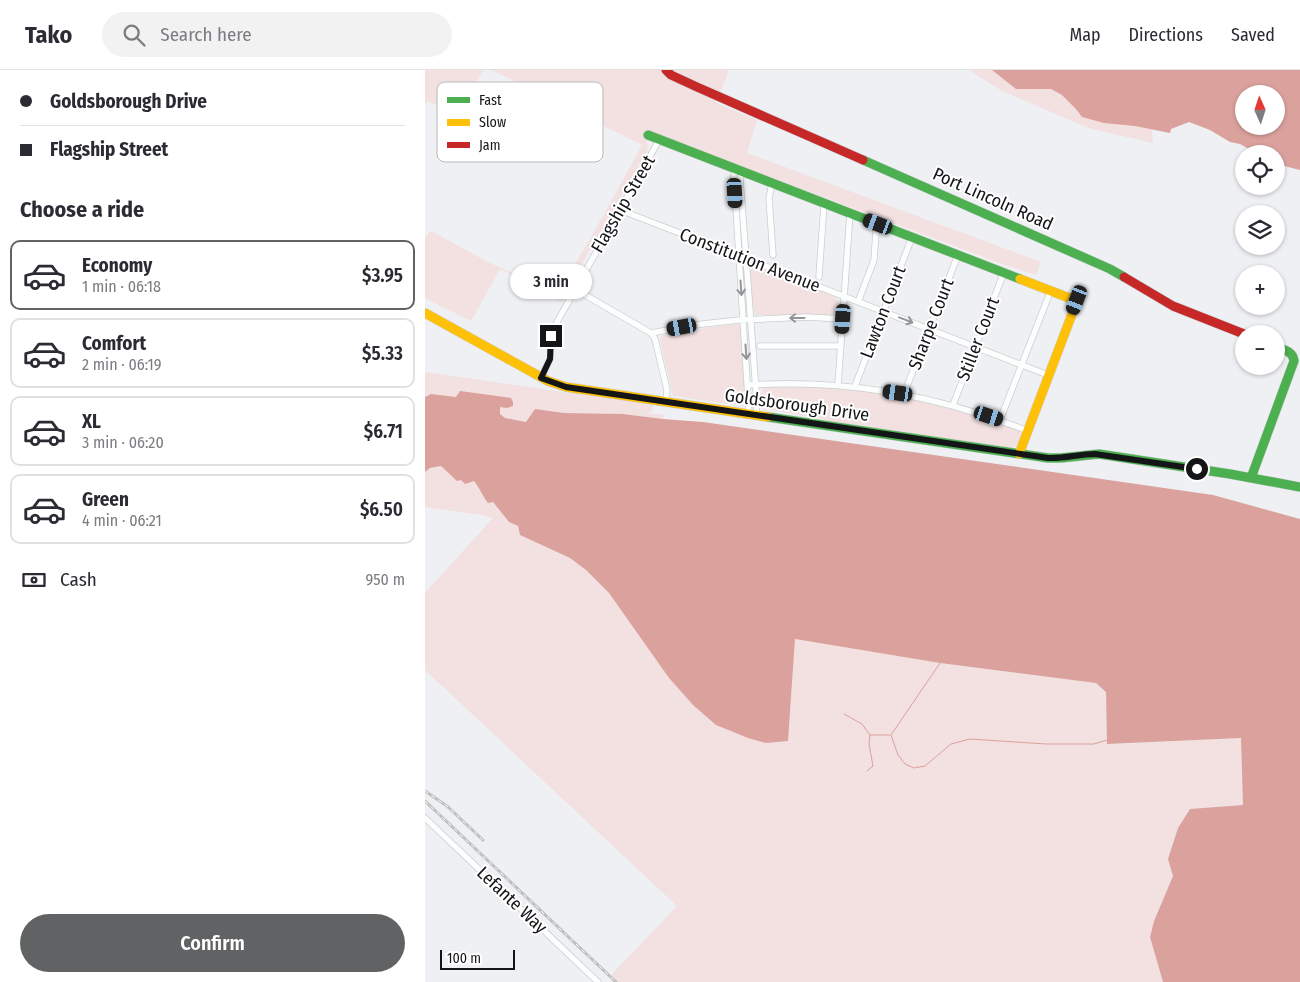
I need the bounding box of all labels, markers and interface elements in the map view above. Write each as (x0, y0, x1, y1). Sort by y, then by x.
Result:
search box (102, 12, 452, 57)
text: Tako (25, 21, 72, 49)
icon: search (120, 21, 148, 49)
text: Search here (160, 23, 252, 46)
text: Map (1069, 24, 1101, 46)
text: Directions (1129, 24, 1203, 46)
text: Saved (1231, 24, 1275, 46)
legend (437, 82, 603, 162)
north arrow (1235, 85, 1285, 135)
map controls (1235, 85, 1285, 375)
text: Goldsborough Drive (50, 90, 207, 113)
text: Fast (479, 92, 502, 109)
text: Slow (479, 114, 506, 131)
text: Jam (479, 137, 500, 154)
text: Flagship Street (50, 138, 168, 161)
button: locate (1235, 145, 1285, 195)
street label: Flagship Street (586, 151, 660, 257)
street label: Port Lincoln Road (929, 163, 1057, 235)
car (726, 178, 743, 208)
text: Choose a ride (20, 196, 144, 223)
button: layers (1235, 205, 1285, 255)
car (861, 212, 894, 236)
street label: Constitution Avenue (677, 223, 824, 297)
icon: car (22, 253, 67, 298)
text: Economy (82, 254, 152, 277)
street label: Lawton Court (855, 263, 911, 361)
text: $3.95 (362, 264, 403, 287)
callout: 3 min (510, 264, 592, 298)
button: + (1235, 265, 1285, 315)
text: 3 min (533, 272, 569, 291)
street label: Sharpe Court (904, 275, 959, 373)
text: 1 min · 06:18 (82, 277, 161, 296)
one-way arrow (737, 280, 746, 296)
car (1064, 283, 1089, 317)
street label: Stiller Court (952, 294, 1004, 384)
car (834, 304, 851, 334)
one-way arrow (789, 313, 805, 322)
one-way arrow (898, 316, 913, 325)
car (665, 317, 698, 337)
route end (540, 325, 562, 347)
button: − (1235, 325, 1285, 375)
icon: car (22, 331, 67, 376)
text: Comfort (82, 332, 146, 355)
text: $5.33 (362, 342, 403, 365)
one-way arrow (741, 344, 751, 360)
text: 2 min · 06:19 (82, 355, 162, 374)
car (882, 383, 913, 403)
street label: Goldsborough Drive (723, 384, 871, 426)
car (972, 404, 1005, 428)
icon: car (22, 409, 67, 454)
text: XL (82, 410, 101, 433)
text: $6.71 (364, 420, 403, 443)
text: 3 min · 06:20 (82, 433, 164, 452)
route start (1186, 458, 1208, 480)
icon: car (22, 487, 67, 532)
text: Green (82, 488, 129, 511)
text: $6.50 (360, 498, 403, 521)
text: 4 min · 06:21 (82, 511, 162, 530)
icon: cash (20, 566, 48, 594)
text: Cash (60, 568, 97, 591)
text: 950 m (365, 570, 405, 589)
street label: Lefante Way (472, 862, 552, 938)
button: Confirm (20, 914, 405, 972)
scale bar (440, 947, 515, 970)
text: 100 m (447, 950, 481, 967)

